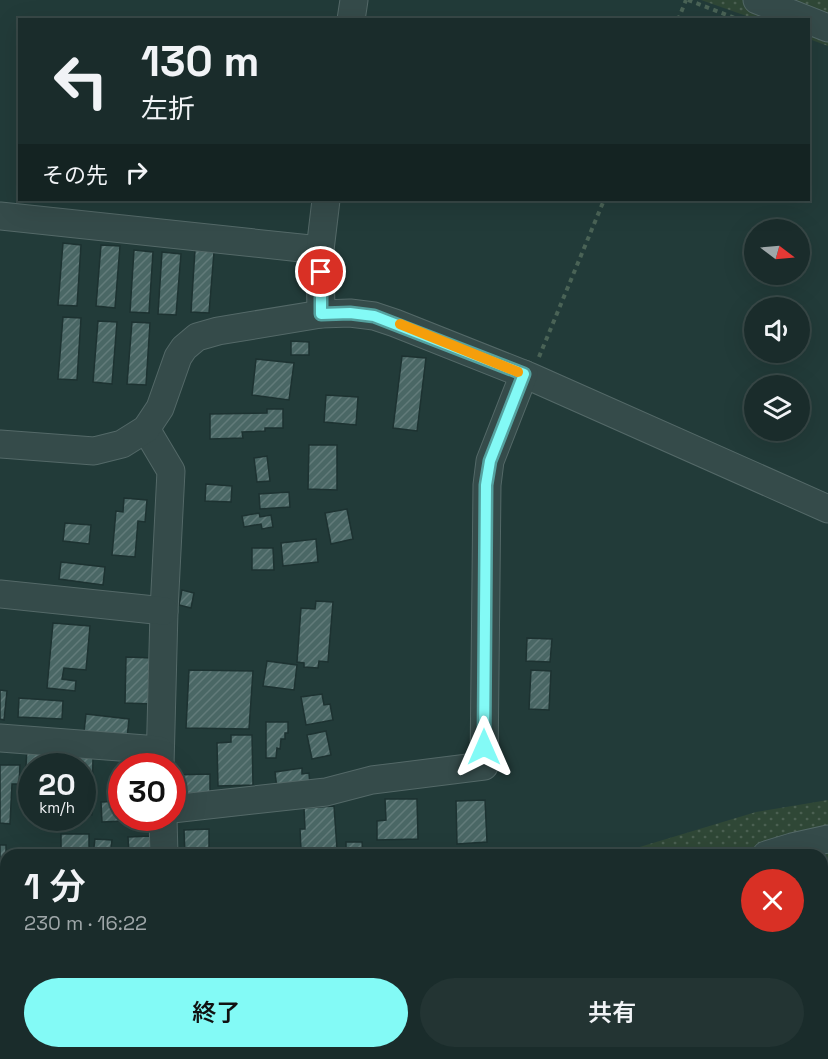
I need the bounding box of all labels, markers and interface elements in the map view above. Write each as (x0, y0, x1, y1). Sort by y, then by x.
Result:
text: 130 m (141, 35, 259, 88)
icon: left (42, 42, 120, 120)
text: 左折 (141, 91, 195, 126)
icon: right (120, 156, 153, 189)
text: その先 (42, 161, 108, 189)
north arrow (744, 219, 810, 285)
map controls (744, 219, 810, 441)
pin (295, 246, 346, 297)
icon: arrive (304, 255, 337, 288)
button: sound (744, 297, 810, 363)
button: layers (744, 375, 810, 441)
position arrow (452, 715, 516, 779)
speed limit sign: 30 (108, 753, 186, 831)
text: 20 (38, 765, 76, 804)
text: km/h (39, 798, 75, 817)
text: 1 分 (24, 864, 85, 910)
button: close (741, 869, 804, 932)
text: 230 m · 16:22 (24, 910, 147, 936)
button: 終了 (24, 978, 408, 1047)
button: 共有 (420, 978, 804, 1047)

